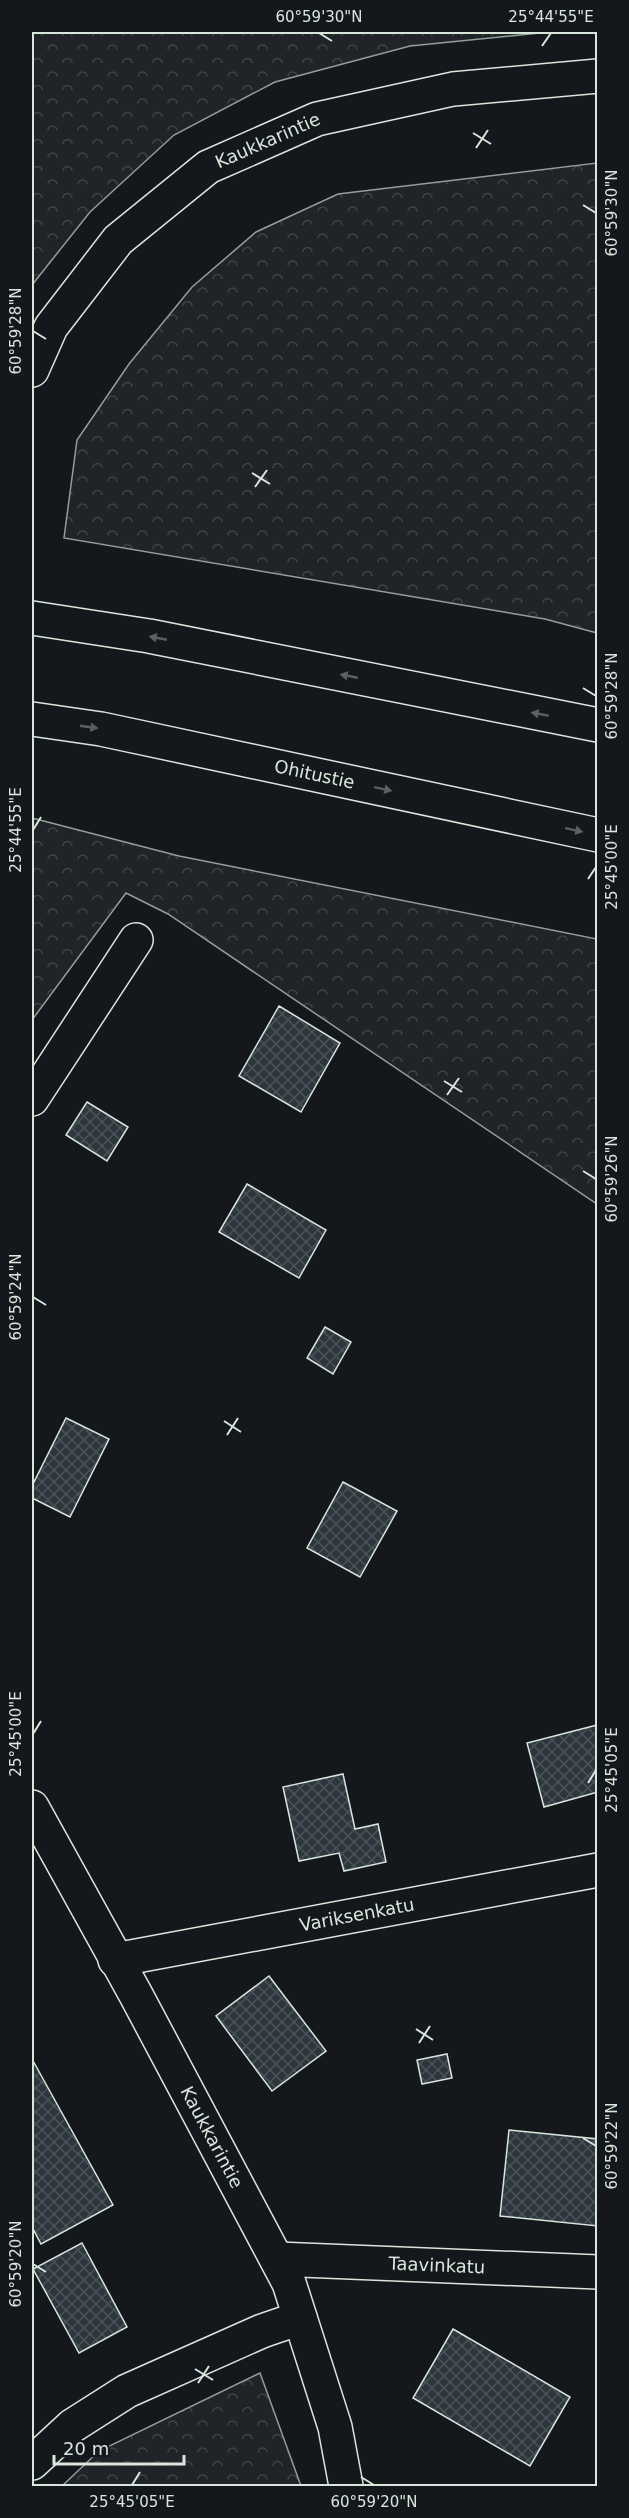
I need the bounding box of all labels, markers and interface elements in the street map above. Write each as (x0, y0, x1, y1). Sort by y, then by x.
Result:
text: 60°59'30"N (275, 8, 363, 26)
text: 25°44'55"E (508, 8, 594, 26)
street label: Kaukkarintie (212, 108, 323, 173)
text: 60°59'30"N (603, 169, 621, 257)
text: 60°59'28"N (7, 287, 25, 375)
one-way arrow (148, 633, 167, 642)
text: 60°59'28"N (603, 652, 621, 740)
one-way arrow (339, 671, 358, 680)
one-way arrow (530, 709, 549, 718)
one-way arrow (80, 723, 99, 732)
street label: Ohitustie (272, 755, 357, 793)
one-way arrow (374, 785, 392, 795)
text: 25°44'55"E (7, 787, 25, 873)
text: 25°45'00"E (603, 824, 621, 910)
one-way arrow (564, 826, 583, 835)
text: 60°59'26"N (603, 1135, 621, 1223)
text: 60°59'24"N (7, 1253, 25, 1341)
text: 25°45'00"E (7, 1691, 25, 1777)
text: 25°45'05"E (603, 1727, 621, 1813)
street label: Variksenkatu (298, 1893, 416, 1935)
street label: Kaukkarintie (176, 2082, 248, 2192)
text: 60°59'22"N (603, 2102, 621, 2190)
text: 60°59'20"N (7, 2220, 25, 2308)
street label: Taavinkatu (387, 2252, 486, 2277)
scale bar (54, 2428, 184, 2466)
text: 20 m (63, 2438, 109, 2459)
text: 25°45'05"E (89, 2493, 175, 2511)
text: 60°59'20"N (330, 2493, 418, 2511)

